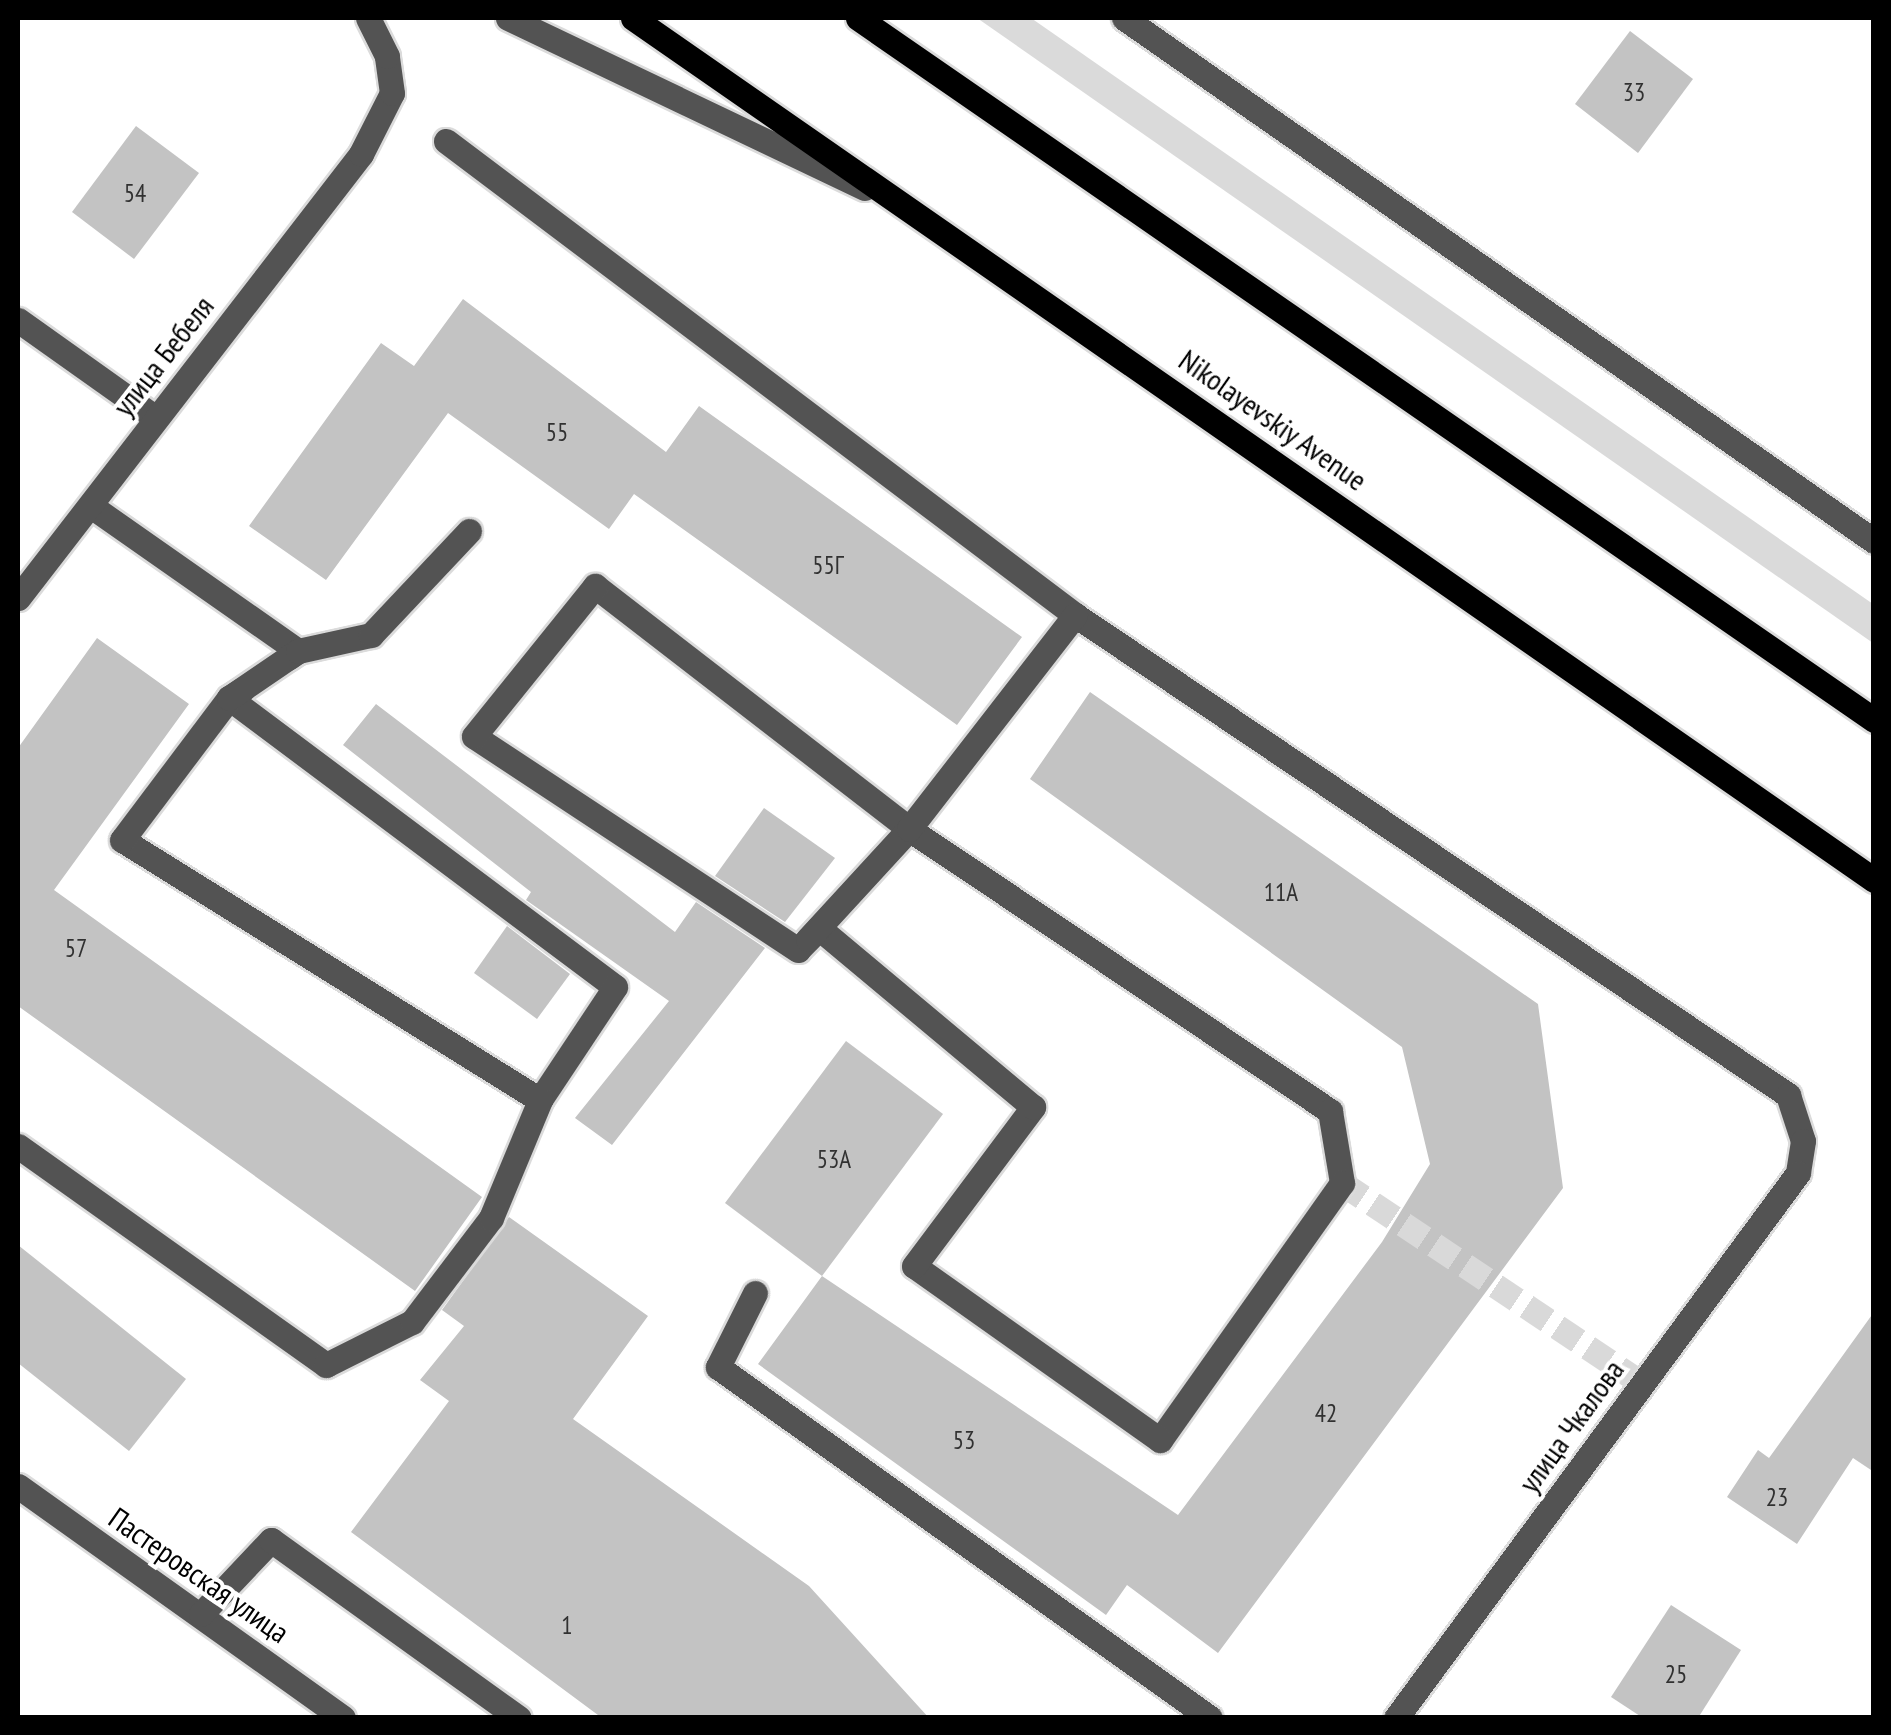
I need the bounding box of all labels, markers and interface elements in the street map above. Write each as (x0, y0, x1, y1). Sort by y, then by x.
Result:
house number: 33 (1623, 77, 1645, 107)
house number: 54 (124, 178, 146, 208)
street label: улица Бебеля (105, 289, 221, 423)
street label: Nikolayevskiy Avenue (1172, 341, 1374, 499)
house number: 55 (546, 417, 568, 447)
house number: 55Г (812, 550, 844, 580)
house number: 11А (1264, 877, 1298, 907)
house number: 57 (65, 933, 87, 963)
house number: 53А (817, 1144, 851, 1174)
street label: улица Чкалова (1511, 1353, 1631, 1499)
house number: 42 (1315, 1398, 1337, 1428)
house number: 53 (953, 1425, 975, 1455)
house number: 23 (1766, 1482, 1788, 1512)
street label: Пастеровская улица (102, 1500, 296, 1650)
house number: 1 (561, 1610, 573, 1640)
house number: 25 (1665, 1659, 1687, 1689)

